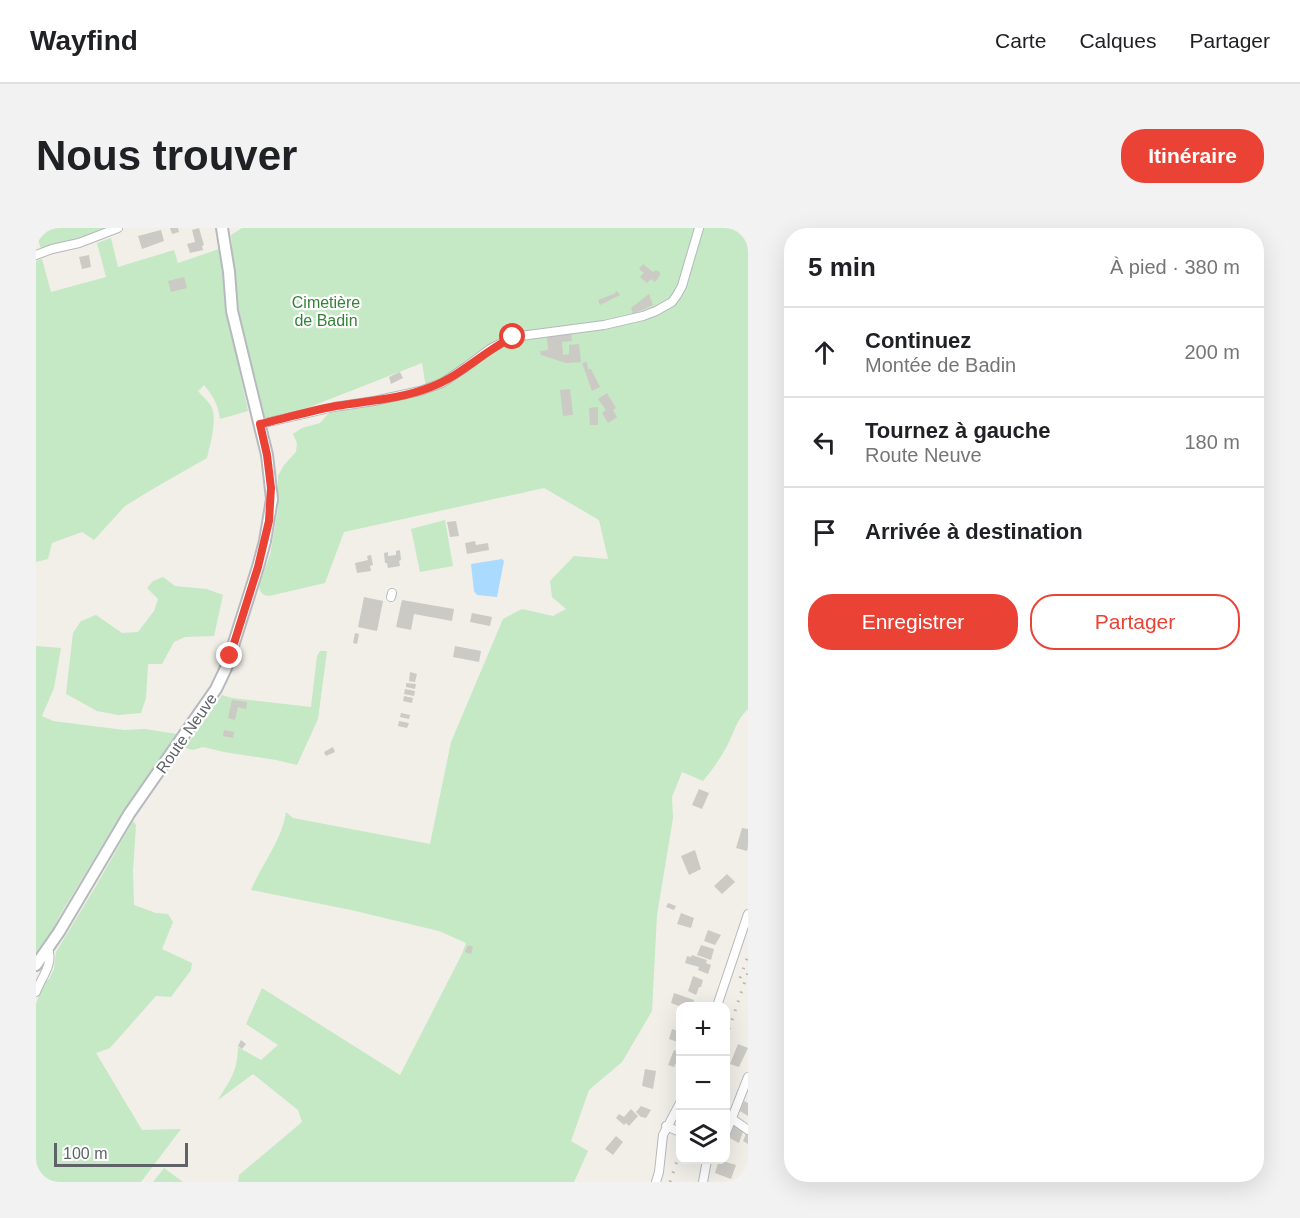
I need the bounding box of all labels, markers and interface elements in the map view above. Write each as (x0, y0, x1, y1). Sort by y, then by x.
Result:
text: Wayfind (30, 25, 138, 56)
text: Carte (995, 29, 1046, 52)
text: Calques (1079, 29, 1156, 52)
text: Partager (1189, 29, 1270, 52)
button: Itinéraire (1121, 129, 1264, 183)
text: Nous trouver (36, 132, 297, 179)
text: 5 min (808, 252, 876, 282)
text: À pied · 380 m (1110, 256, 1240, 278)
park label: Cimetière de Badin (292, 294, 360, 329)
route start (499, 323, 525, 349)
text: Continuez (865, 328, 971, 353)
icon: ahead (808, 336, 841, 369)
text: 200 m (1184, 341, 1240, 363)
text: Montée de Badin (865, 354, 1016, 376)
text: Tournez à gauche (865, 418, 1050, 443)
icon: left (808, 426, 841, 459)
text: 180 m (1184, 431, 1240, 453)
text: Route Neuve (865, 444, 982, 466)
icon: arrive (808, 516, 841, 549)
text: Arrivée à destination (865, 519, 1083, 544)
button: Enregistrer (808, 594, 1018, 650)
button: Partager (1030, 594, 1240, 650)
route end (216, 642, 242, 668)
street label: Route Neuve (153, 690, 220, 776)
map controls (676, 1002, 730, 1164)
button: + (676, 1002, 730, 1056)
button: − (676, 1056, 730, 1110)
button: layers (676, 1110, 730, 1164)
scale bar (54, 1140, 188, 1168)
text: 100 m (63, 1145, 107, 1162)

